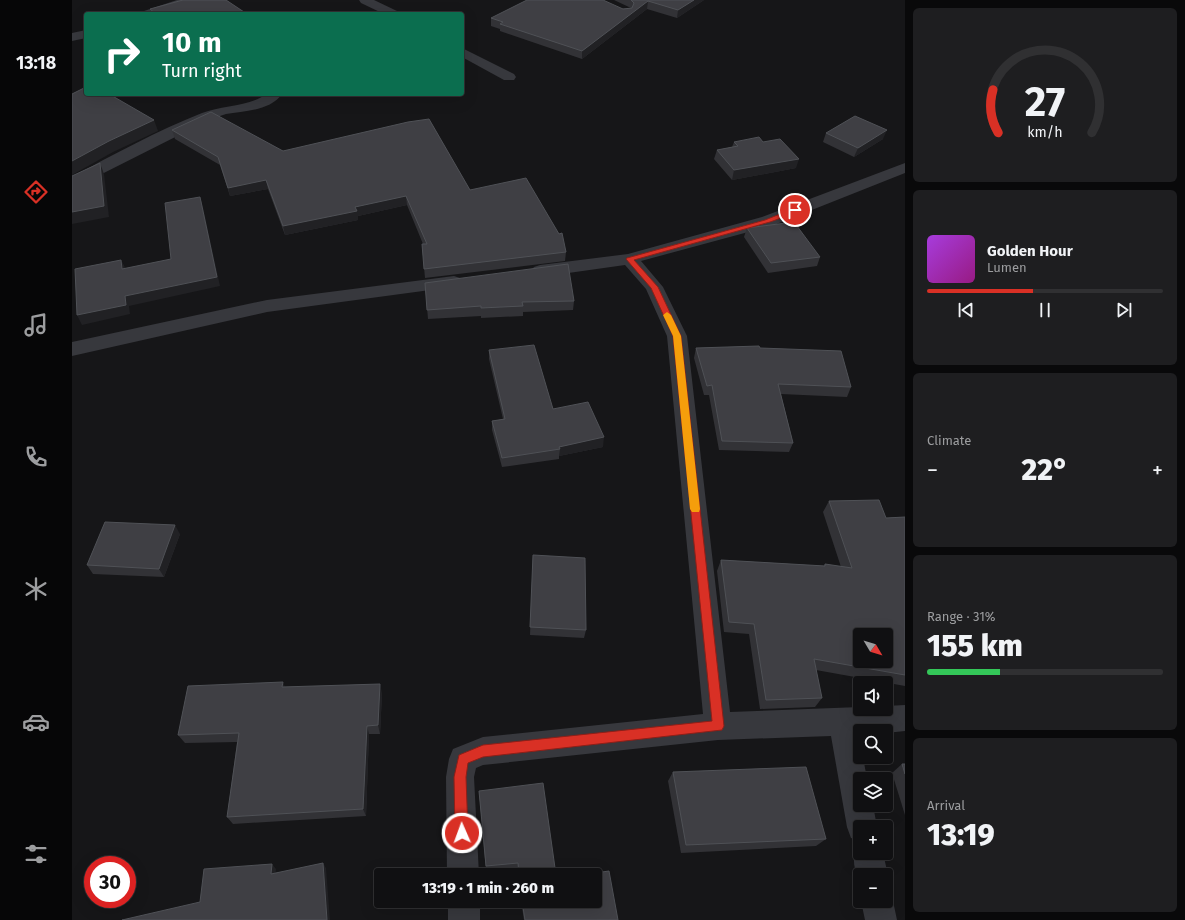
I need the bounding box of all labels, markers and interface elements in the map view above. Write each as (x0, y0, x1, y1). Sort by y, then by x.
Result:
text: 10 m (162, 26, 222, 59)
icon: right (96, 28, 148, 80)
text: 13:18 (16, 52, 56, 74)
text: Turn right (162, 60, 242, 82)
text: 27 (1025, 77, 1065, 127)
text: km/h (1027, 124, 1063, 141)
icon: directions (22, 178, 50, 206)
pin (778, 193, 812, 227)
icon: arrive (784, 199, 806, 221)
text: Golden Hour (987, 242, 1073, 260)
text: Lumen (987, 260, 1027, 275)
icon: previous (955, 299, 977, 321)
icon: pause (1034, 299, 1056, 321)
icon: next (1113, 299, 1135, 321)
icon: music (22, 311, 50, 339)
text: Climate (927, 433, 971, 448)
icon: phone (22, 443, 50, 471)
text: 22° (1022, 452, 1069, 488)
text: − (927, 457, 938, 484)
text: + (1152, 457, 1163, 484)
icon: climate (22, 575, 50, 603)
text: Range · 31% (927, 609, 996, 624)
north arrow (853, 628, 893, 668)
map controls (853, 628, 893, 908)
text: 155 km (927, 628, 1023, 664)
button: sound (853, 676, 893, 716)
icon: car (22, 708, 50, 736)
button: search (853, 724, 893, 764)
button: layers (853, 772, 893, 812)
text: Arrival (927, 798, 965, 813)
position arrow (441, 812, 483, 854)
text: 13:19 (927, 817, 995, 853)
button: + (853, 820, 893, 860)
icon: filters (22, 840, 50, 868)
speed limit sign: 30 (84, 856, 136, 908)
button: − (853, 868, 893, 908)
text: 13:19 · 1 min · 260 m (422, 879, 554, 897)

